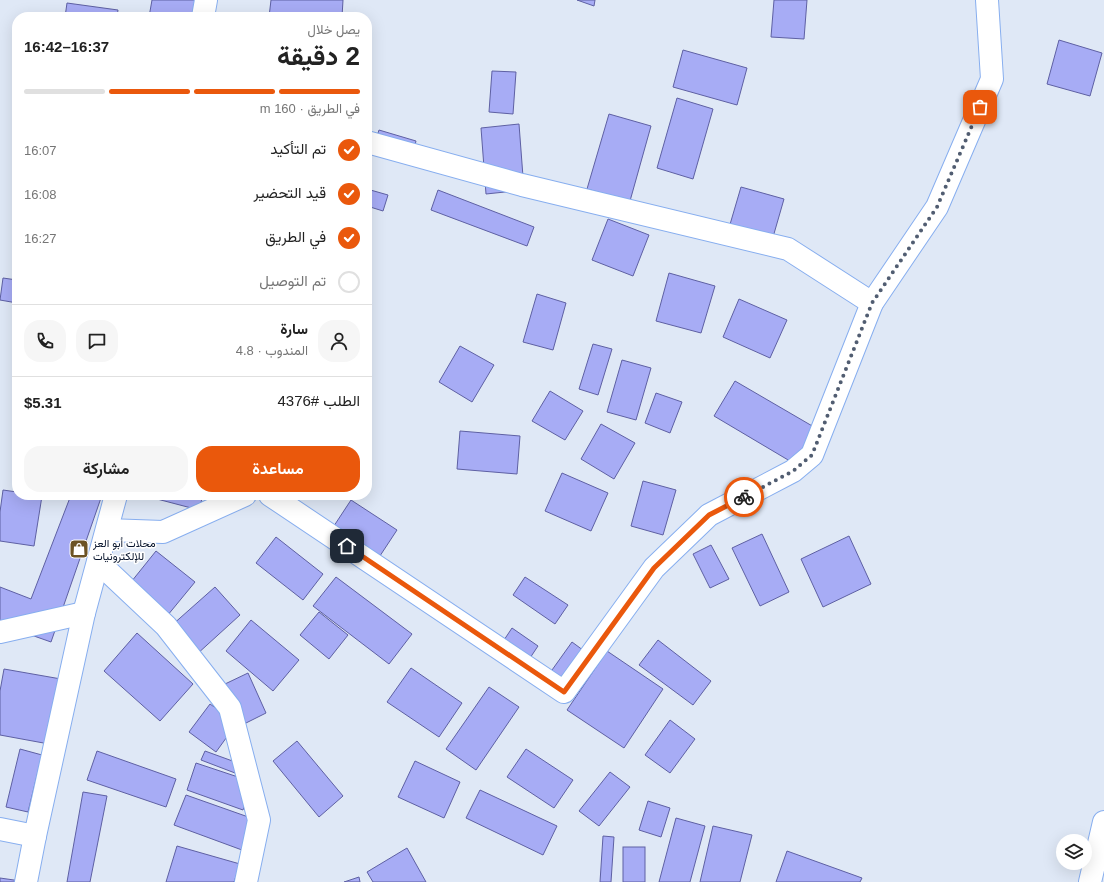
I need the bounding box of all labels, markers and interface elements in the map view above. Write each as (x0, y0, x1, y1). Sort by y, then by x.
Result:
text: يصل خلال (308, 22, 360, 37)
text: 16:37–16:42 (24, 38, 109, 55)
text: 2 دقيقة (277, 41, 360, 71)
pin (963, 90, 997, 124)
icon: bag (969, 96, 991, 118)
text: في الطريق · 160 m (260, 101, 360, 116)
icon: check (338, 139, 360, 161)
text: تم التأكيد (270, 140, 326, 157)
text: 16:07 (24, 143, 57, 158)
icon: check (338, 183, 360, 205)
text: قيد التحضير (254, 184, 326, 201)
text: 16:08 (24, 187, 57, 202)
icon: check (338, 227, 360, 249)
text: في الطريق (265, 228, 326, 245)
text: 16:27 (24, 231, 57, 246)
text: تم التوصيل (259, 272, 326, 289)
button: phone (24, 320, 66, 362)
button: chat (76, 320, 118, 362)
text: سارة (280, 320, 308, 337)
button: person (318, 320, 360, 362)
text: المندوب · 4.8 (236, 343, 308, 358)
text: الطلب #4376 (277, 392, 360, 409)
text: $5.31 (24, 394, 62, 411)
button: مشاركة (24, 446, 188, 492)
button: مساعدة (196, 446, 360, 492)
courier (724, 477, 764, 517)
icon: bike (733, 486, 755, 508)
pin (330, 529, 364, 563)
icon: home (336, 535, 358, 557)
place label: محلات أبو العز للإلكترونيات (92, 537, 156, 563)
shop icon: محلات أبو العز للإلكترونيات (68, 538, 90, 560)
map controls (1056, 834, 1092, 870)
button: layers (1056, 834, 1092, 870)

